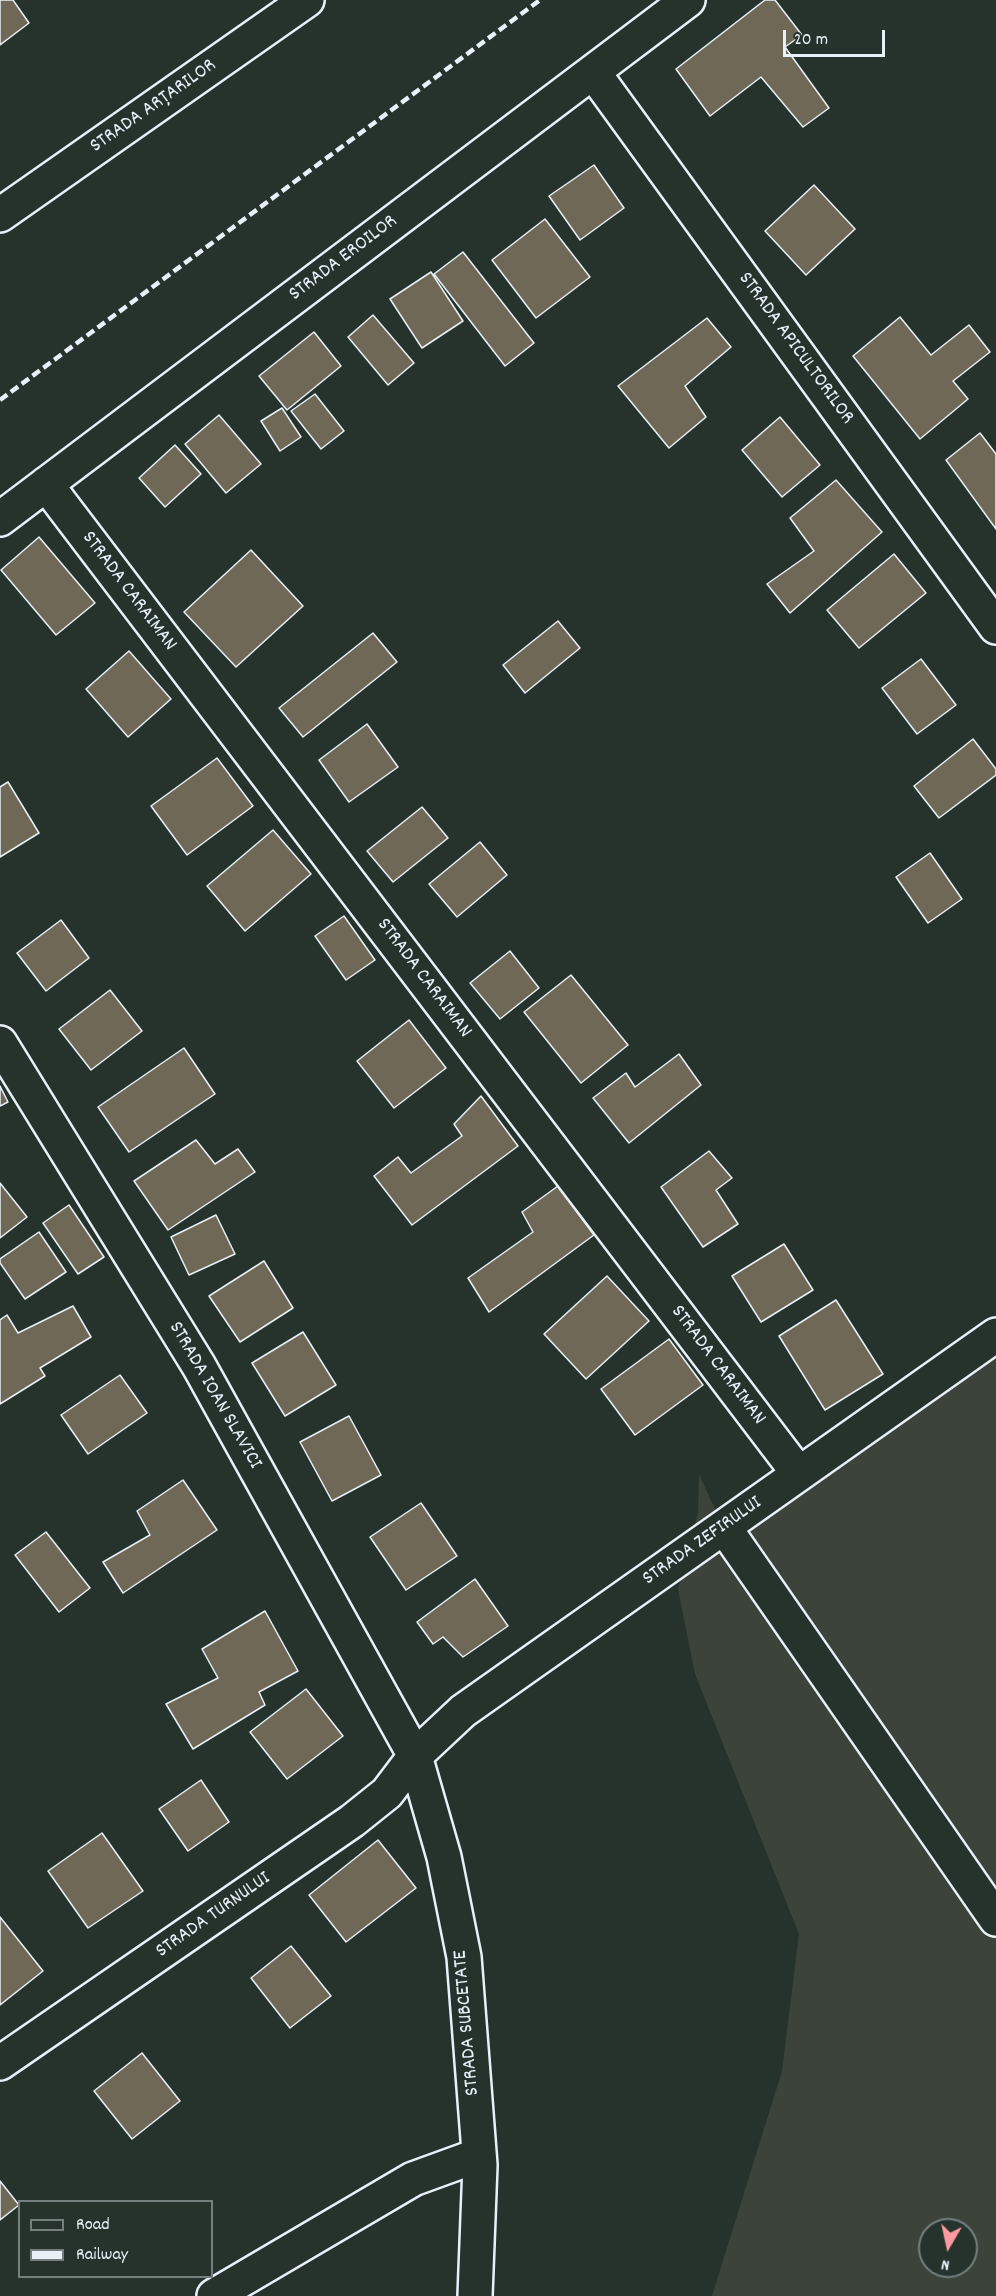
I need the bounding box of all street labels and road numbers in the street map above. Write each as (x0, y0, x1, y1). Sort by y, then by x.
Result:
street label: STRADA ARȚARILOR (86, 55, 222, 159)
street label: STRADA EROILOR (285, 211, 403, 307)
street label: STRADA APICULTORILOR (732, 268, 858, 430)
street label: STRADA CARAIMAN (75, 527, 181, 657)
street label: STRADA CARAIMAN (370, 914, 476, 1044)
street label: STRADA CARAIMAN (664, 1301, 770, 1431)
street label: STRADA IOAN SLAVICI (162, 1318, 266, 1474)
street label: STRADA ZEFIRULUI (639, 1492, 767, 1592)
street label: STRADA TURNULUI (152, 1868, 276, 1964)
street label: STRADA SUBCETATE (450, 1949, 486, 2097)

